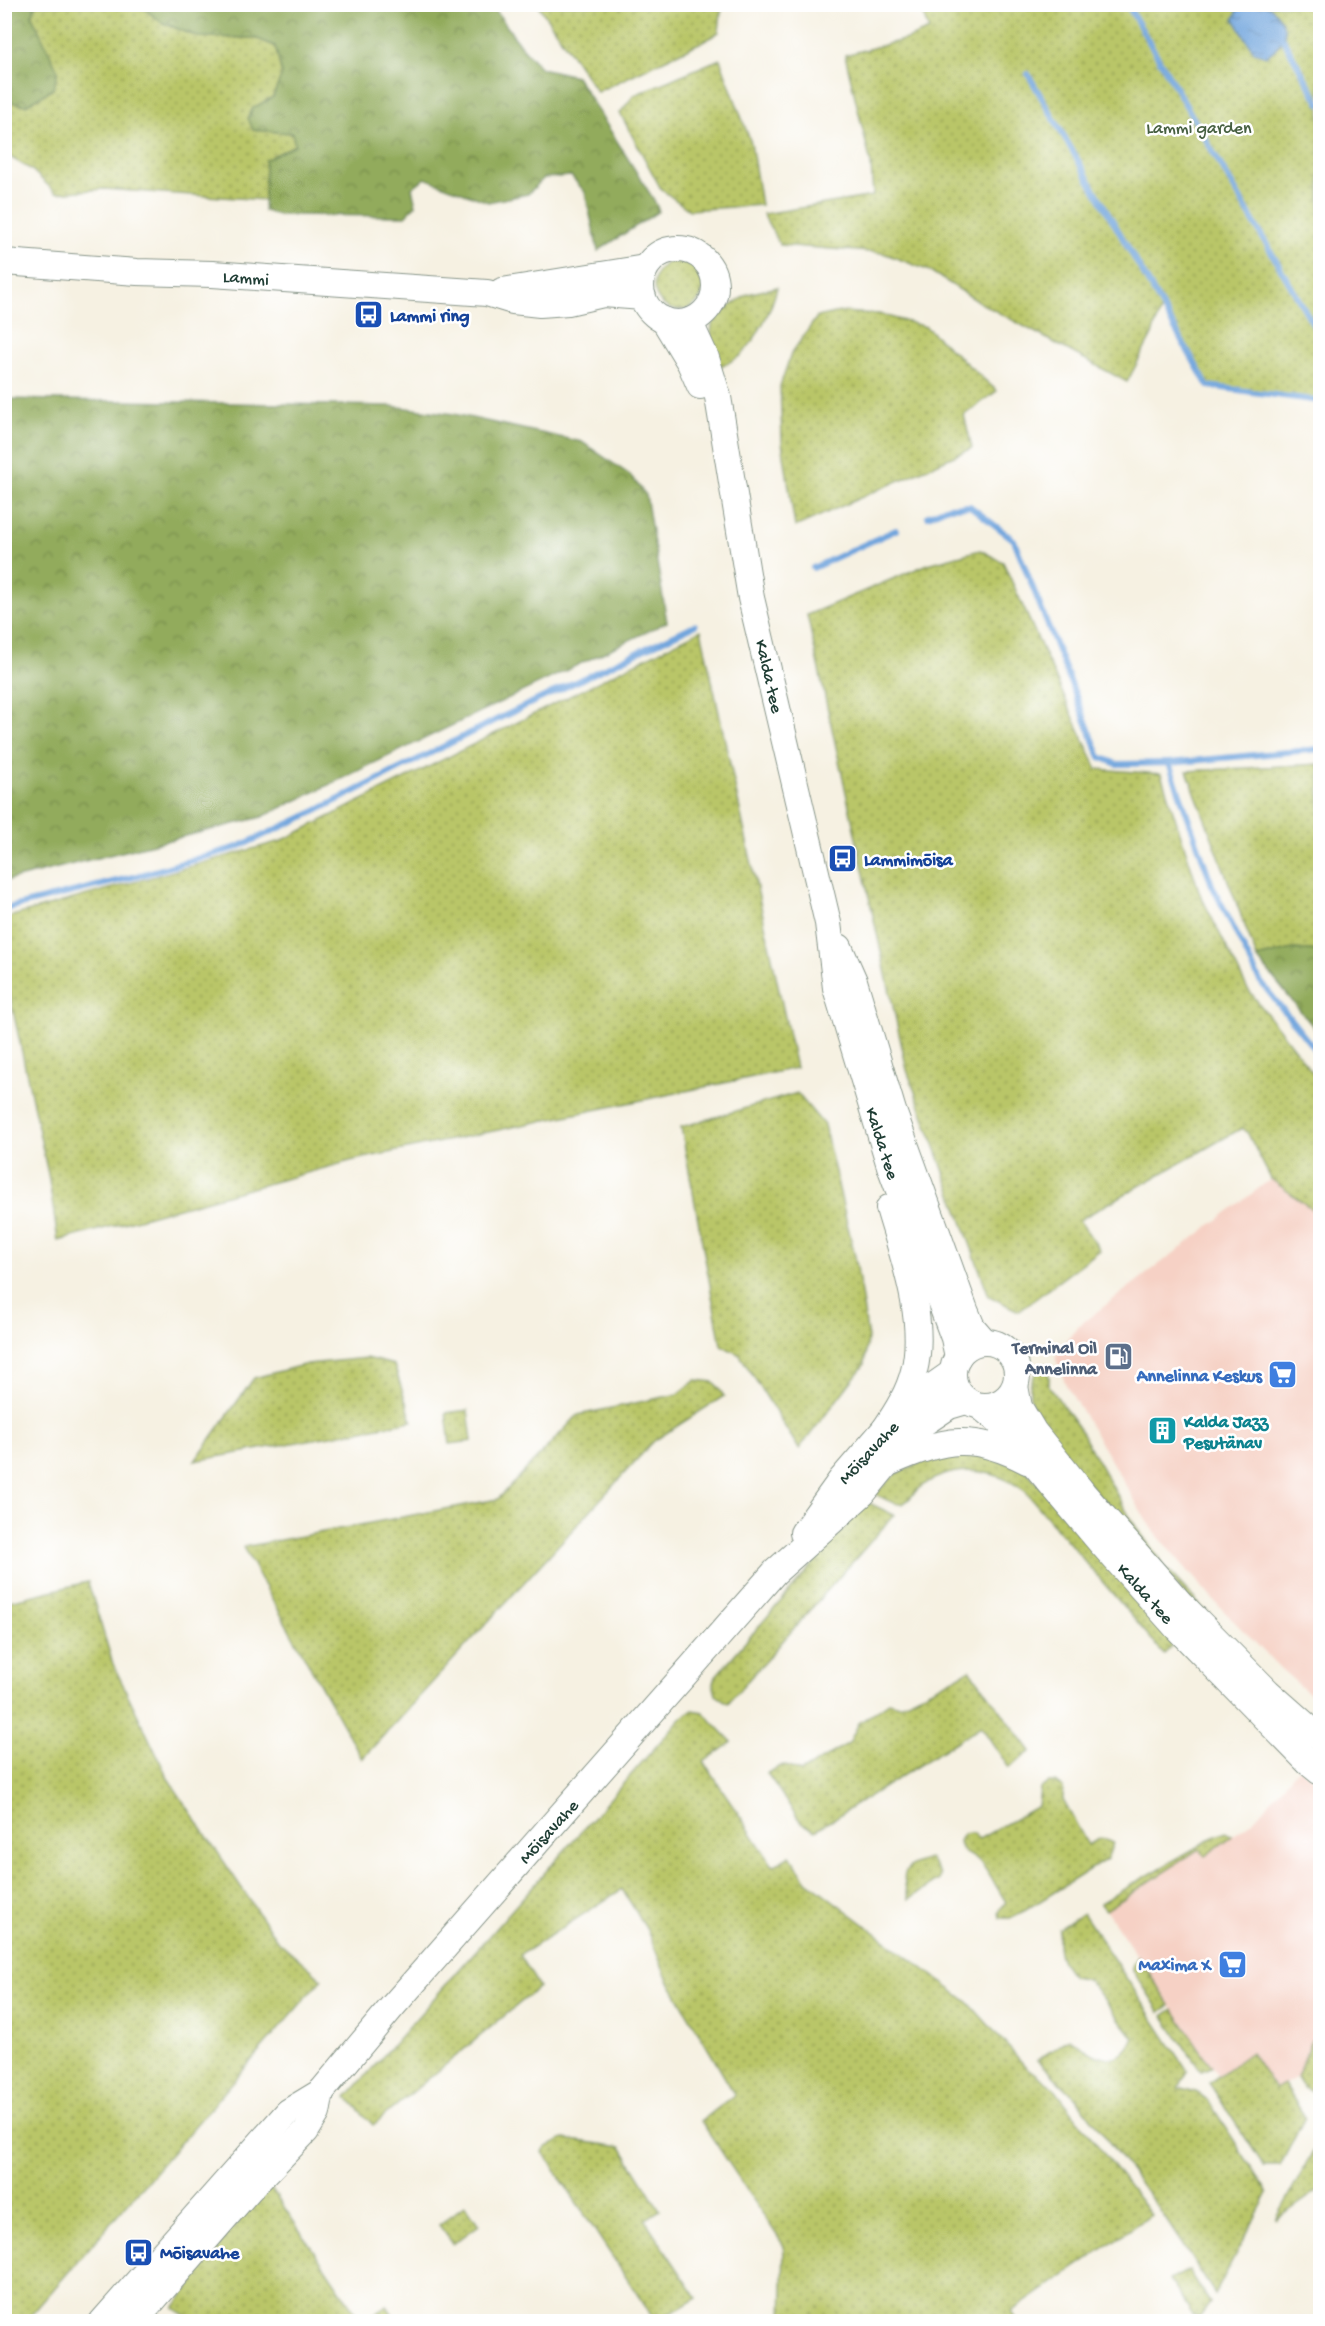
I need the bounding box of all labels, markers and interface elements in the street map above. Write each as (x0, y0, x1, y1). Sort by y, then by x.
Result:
park label: Lammi garden (1146, 119, 1252, 140)
street label: Lammi (222, 267, 270, 292)
bus stop icon: Lammi ring (353, 299, 385, 331)
place label: Lammi ring (390, 307, 469, 328)
street label: Kalda tee (749, 638, 786, 716)
bus stop icon: Lammimõisa (827, 843, 859, 875)
place label: Lammimõisa (864, 851, 954, 872)
street label: Kalda tee (859, 1105, 902, 1183)
place label: Terminal Oil Annelinna (1010, 1339, 1098, 1381)
fuel station icon: Terminal Oil Annelinna (1102, 1341, 1134, 1373)
supermarket icon: Annelinna Keskus (1267, 1359, 1299, 1391)
place label: Annelinna Keskus (1136, 1367, 1263, 1388)
place label: Kalda Jazz Pesutänav (1183, 1413, 1269, 1455)
building icon: Kalda Jazz Pesutänav (1147, 1415, 1179, 1447)
street label: Mõisavahe (835, 1417, 905, 1490)
street label: Kalda tee (1111, 1560, 1177, 1630)
street label: Mõisavahe (516, 1796, 585, 1869)
supermarket icon: Maxima X (1216, 1948, 1248, 1980)
place label: Maxima X (1139, 1956, 1212, 1977)
bus stop icon: Mõisavahe (123, 2236, 155, 2268)
place label: Mõisavahe (160, 2244, 240, 2265)

